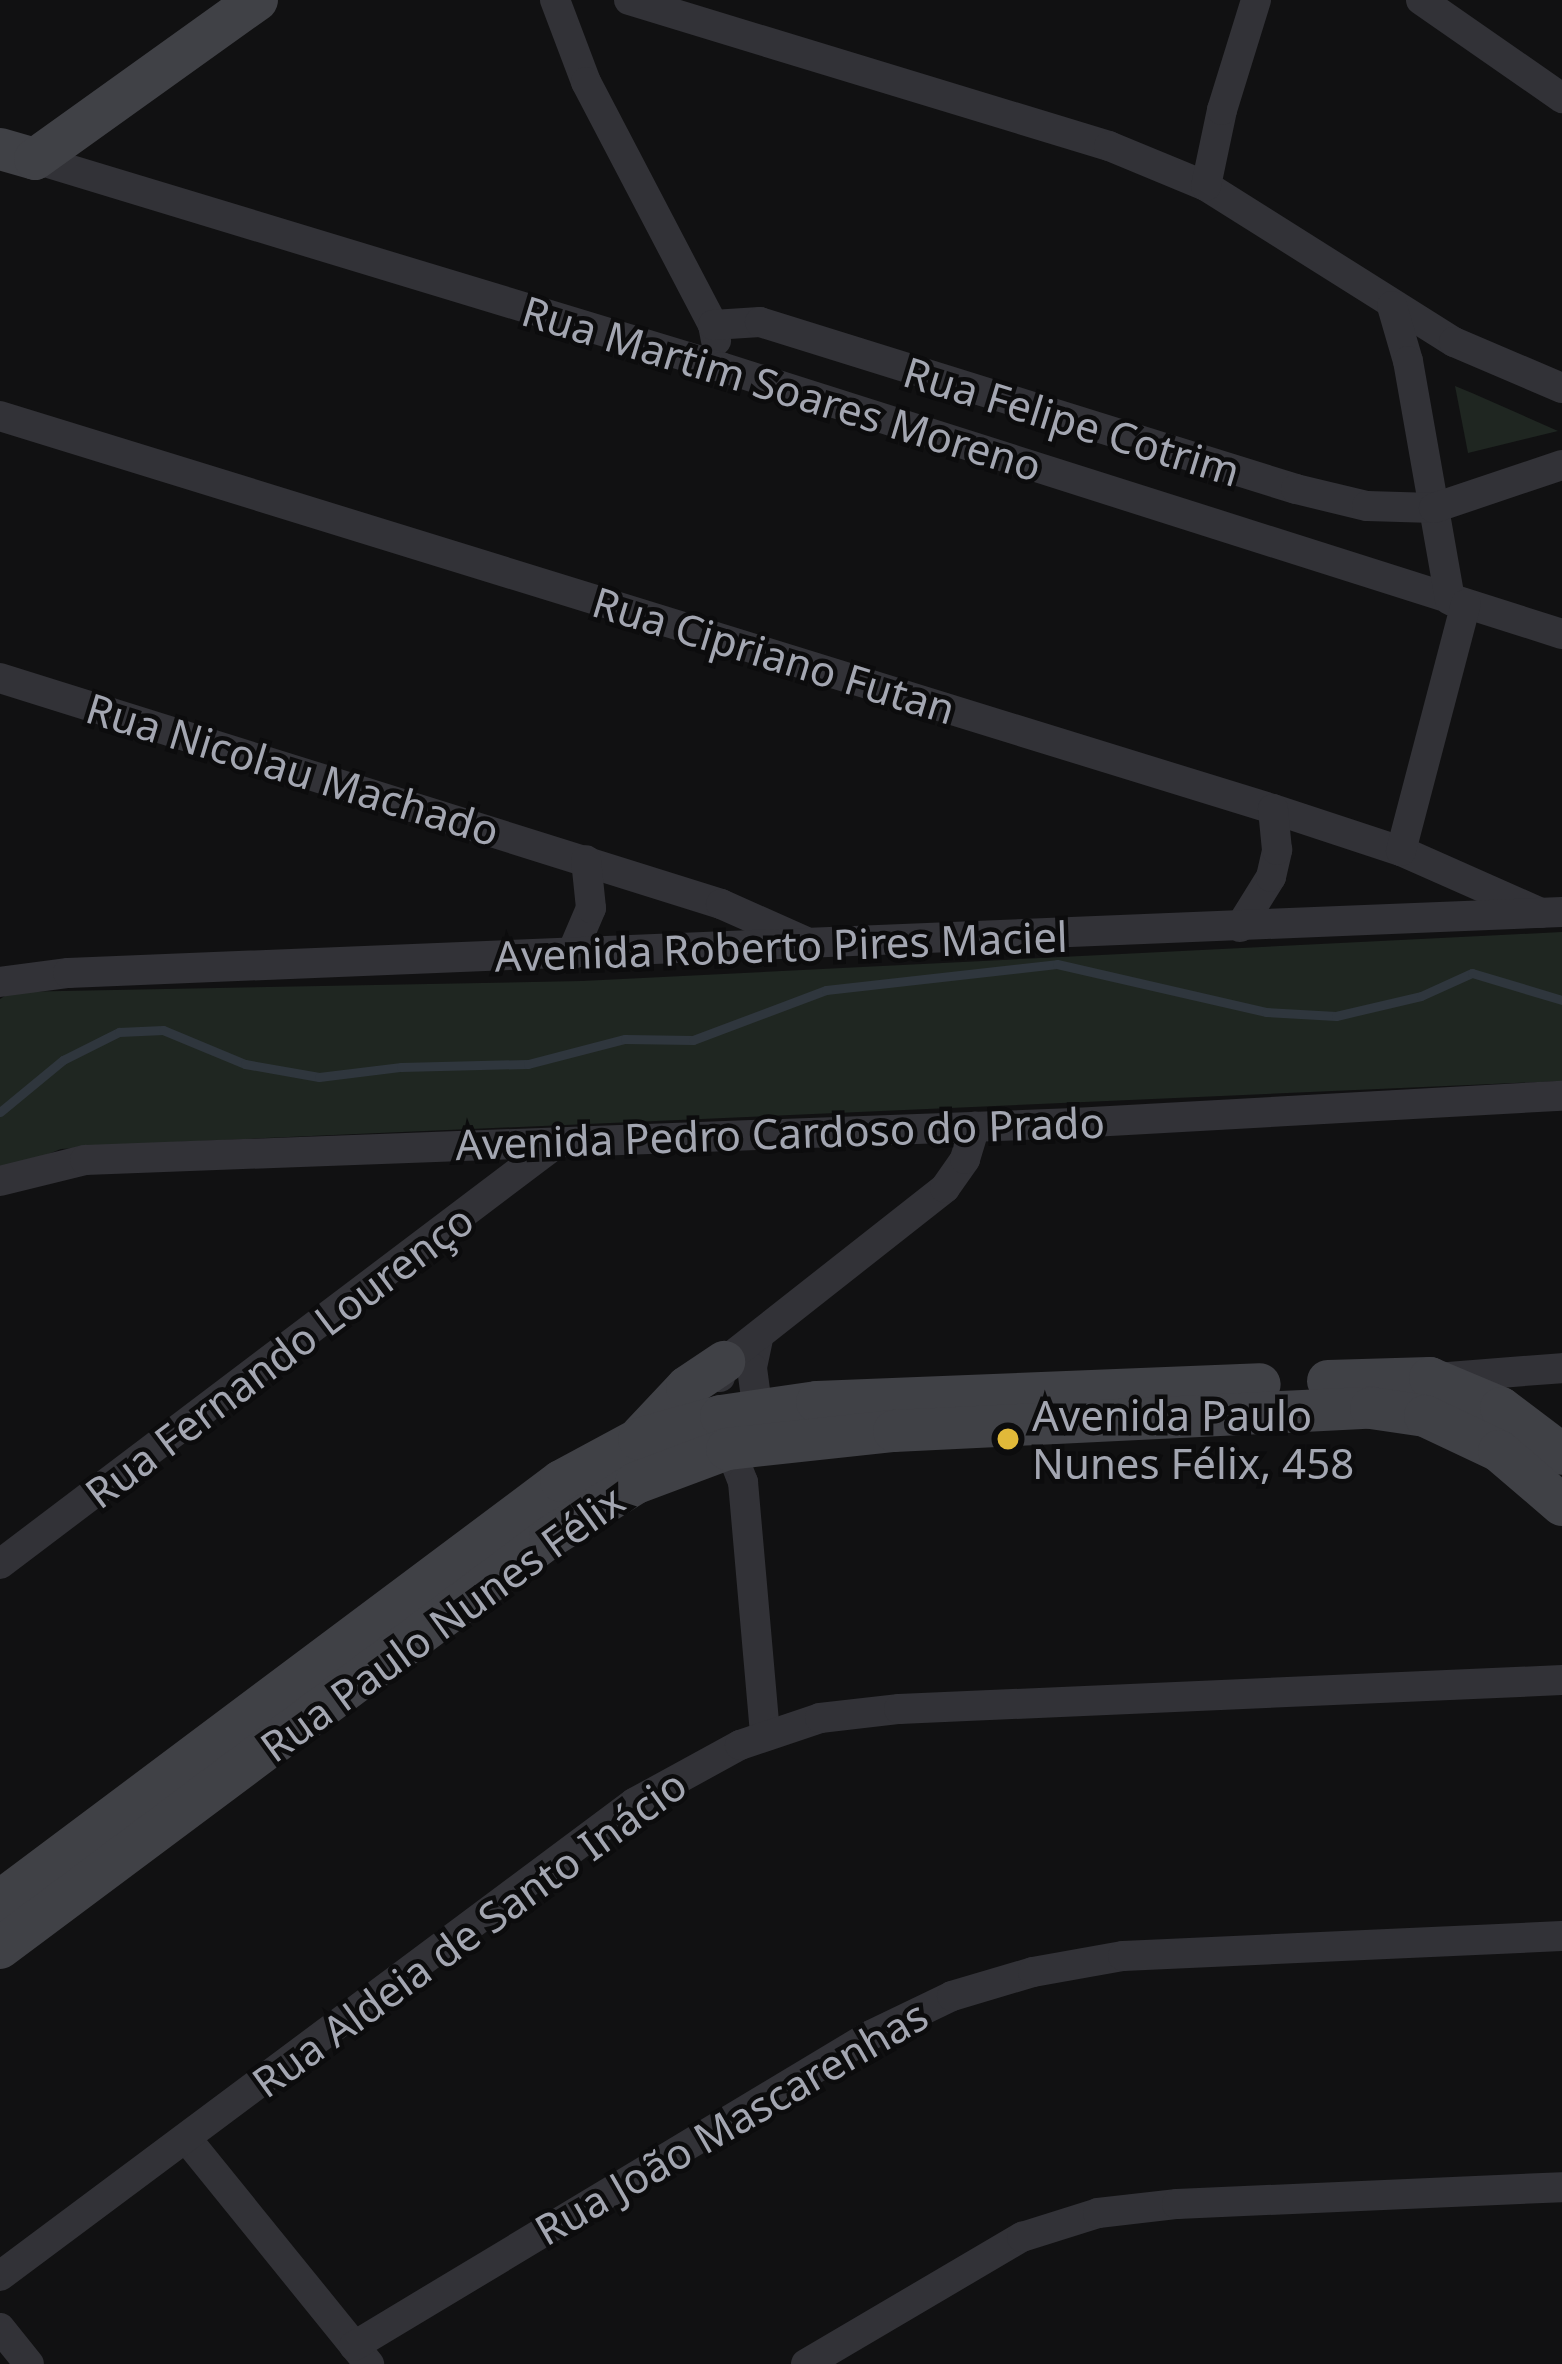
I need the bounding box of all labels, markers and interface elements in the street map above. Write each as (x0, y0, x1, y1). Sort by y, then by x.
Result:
street label: Rua Martim Soares Moreno (516, 285, 1048, 491)
street label: Rua Felipe Cotrim (898, 346, 1246, 496)
street label: Rua Cipriano Futan (587, 576, 961, 734)
street label: Rua Nicolau Machado (81, 682, 505, 856)
street label: Avenida Roberto Pires Maciel (494, 911, 1068, 981)
street label: Avenida Pedro Cardoso do Prado (454, 1096, 1106, 1170)
street label: Rua Fernando Lourenço (75, 1194, 483, 1518)
place label: Avenida Paulo Nunes Félix, 458 (1032, 1390, 1354, 1488)
marker: Avenida Paulo Nunes Félix, 458 (995, 1426, 1021, 1452)
street label: Rua Paulo Nunes Félix (251, 1474, 633, 1772)
street label: Rua Aldeia de Santo Inácio (242, 1759, 696, 2107)
street label: Rua João Mascarenhas (526, 1989, 936, 2255)

